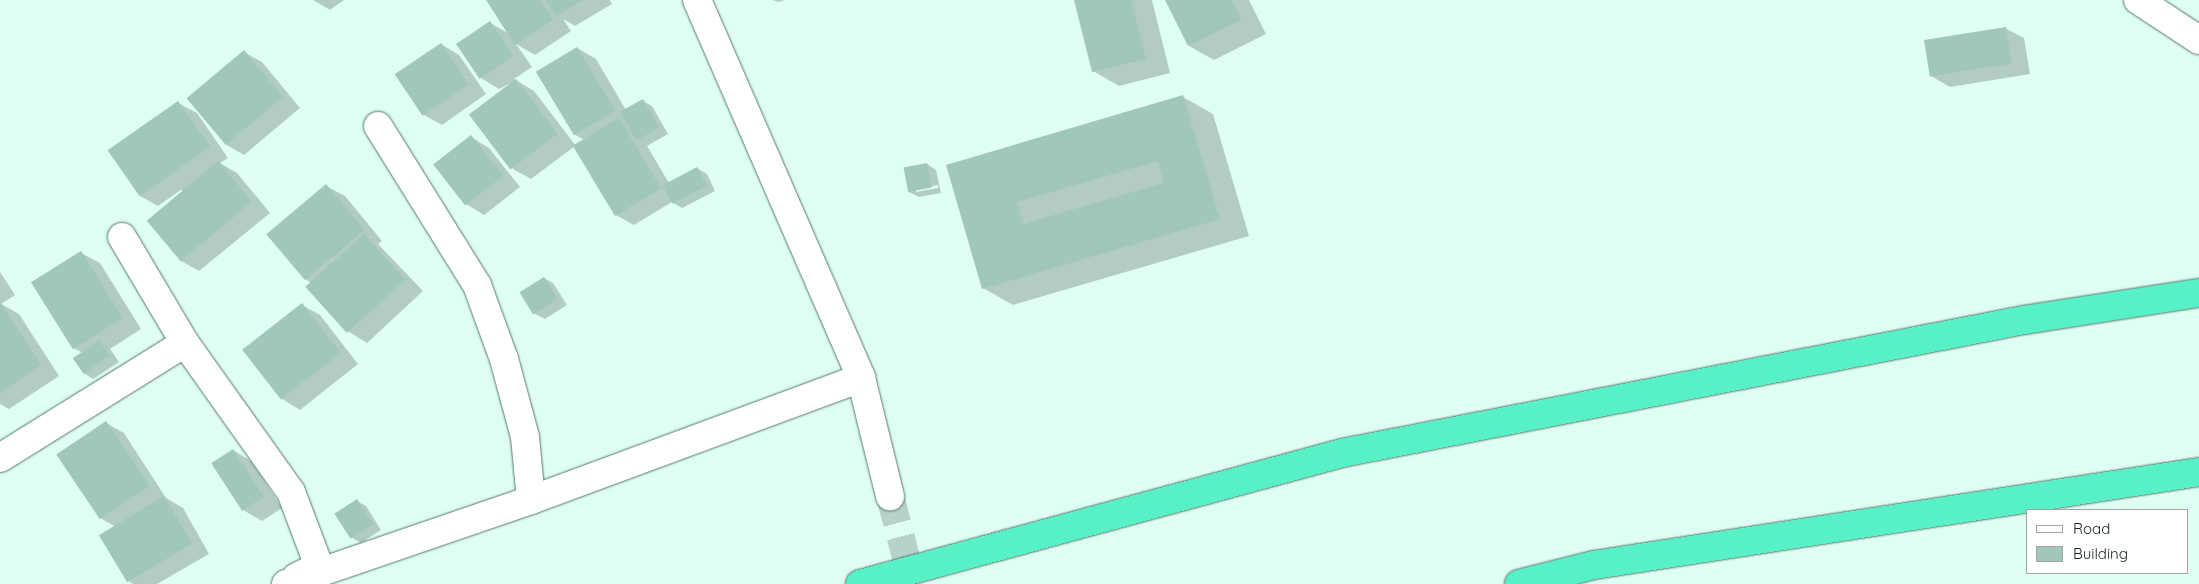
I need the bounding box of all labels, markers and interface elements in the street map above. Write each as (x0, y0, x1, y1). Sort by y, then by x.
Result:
legend (2026, 509, 2189, 574)
text: Road (2073, 519, 2110, 538)
text: Building (2073, 544, 2128, 563)

